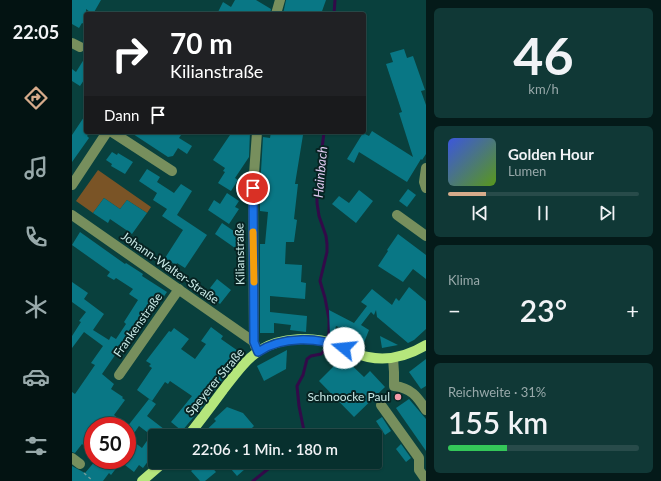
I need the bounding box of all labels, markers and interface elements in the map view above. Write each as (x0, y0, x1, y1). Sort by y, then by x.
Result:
text: 22:05 (13, 21, 59, 43)
text: 46 (513, 24, 574, 86)
text: 70 m (170, 26, 233, 60)
icon: right (104, 28, 156, 80)
text: Kilianstraße (170, 60, 263, 82)
text: km/h (528, 81, 559, 97)
icon: directions (22, 84, 50, 112)
icon: arrive (147, 104, 169, 126)
text: Dann (104, 106, 139, 124)
water label: Hainbach (310, 145, 330, 199)
text: Golden Hour (508, 145, 594, 163)
icon: music (22, 154, 50, 182)
text: Lumen (508, 163, 546, 179)
pin (236, 171, 270, 205)
icon: arrive (242, 177, 264, 199)
icon: previous (469, 202, 491, 224)
icon: pause (532, 202, 554, 224)
icon: next (596, 202, 618, 224)
icon: phone (22, 223, 50, 251)
street label: Kilianstraße (231, 223, 248, 285)
street label: Johann-Walter-Straße (119, 228, 222, 307)
text: Klima (448, 272, 480, 288)
street label: Frankenstraße (110, 290, 165, 360)
text: 23° (520, 292, 567, 328)
icon: climate (22, 293, 50, 321)
text: − (448, 297, 461, 324)
text: + (626, 297, 639, 324)
position arrow (323, 327, 365, 369)
street label: Speyerer Straße (182, 345, 247, 418)
icon: car (22, 363, 50, 391)
text: Reichweite · 31% (448, 384, 546, 400)
place label: Schnoocke Paul (307, 389, 390, 404)
marker: Schnoocke Paul (393, 392, 403, 402)
text: 155 km (448, 404, 548, 440)
speed limit sign: 50 (84, 417, 136, 469)
icon: filters (22, 432, 50, 460)
text: 22:06 · 1 Min. · 180 m (192, 440, 338, 458)

